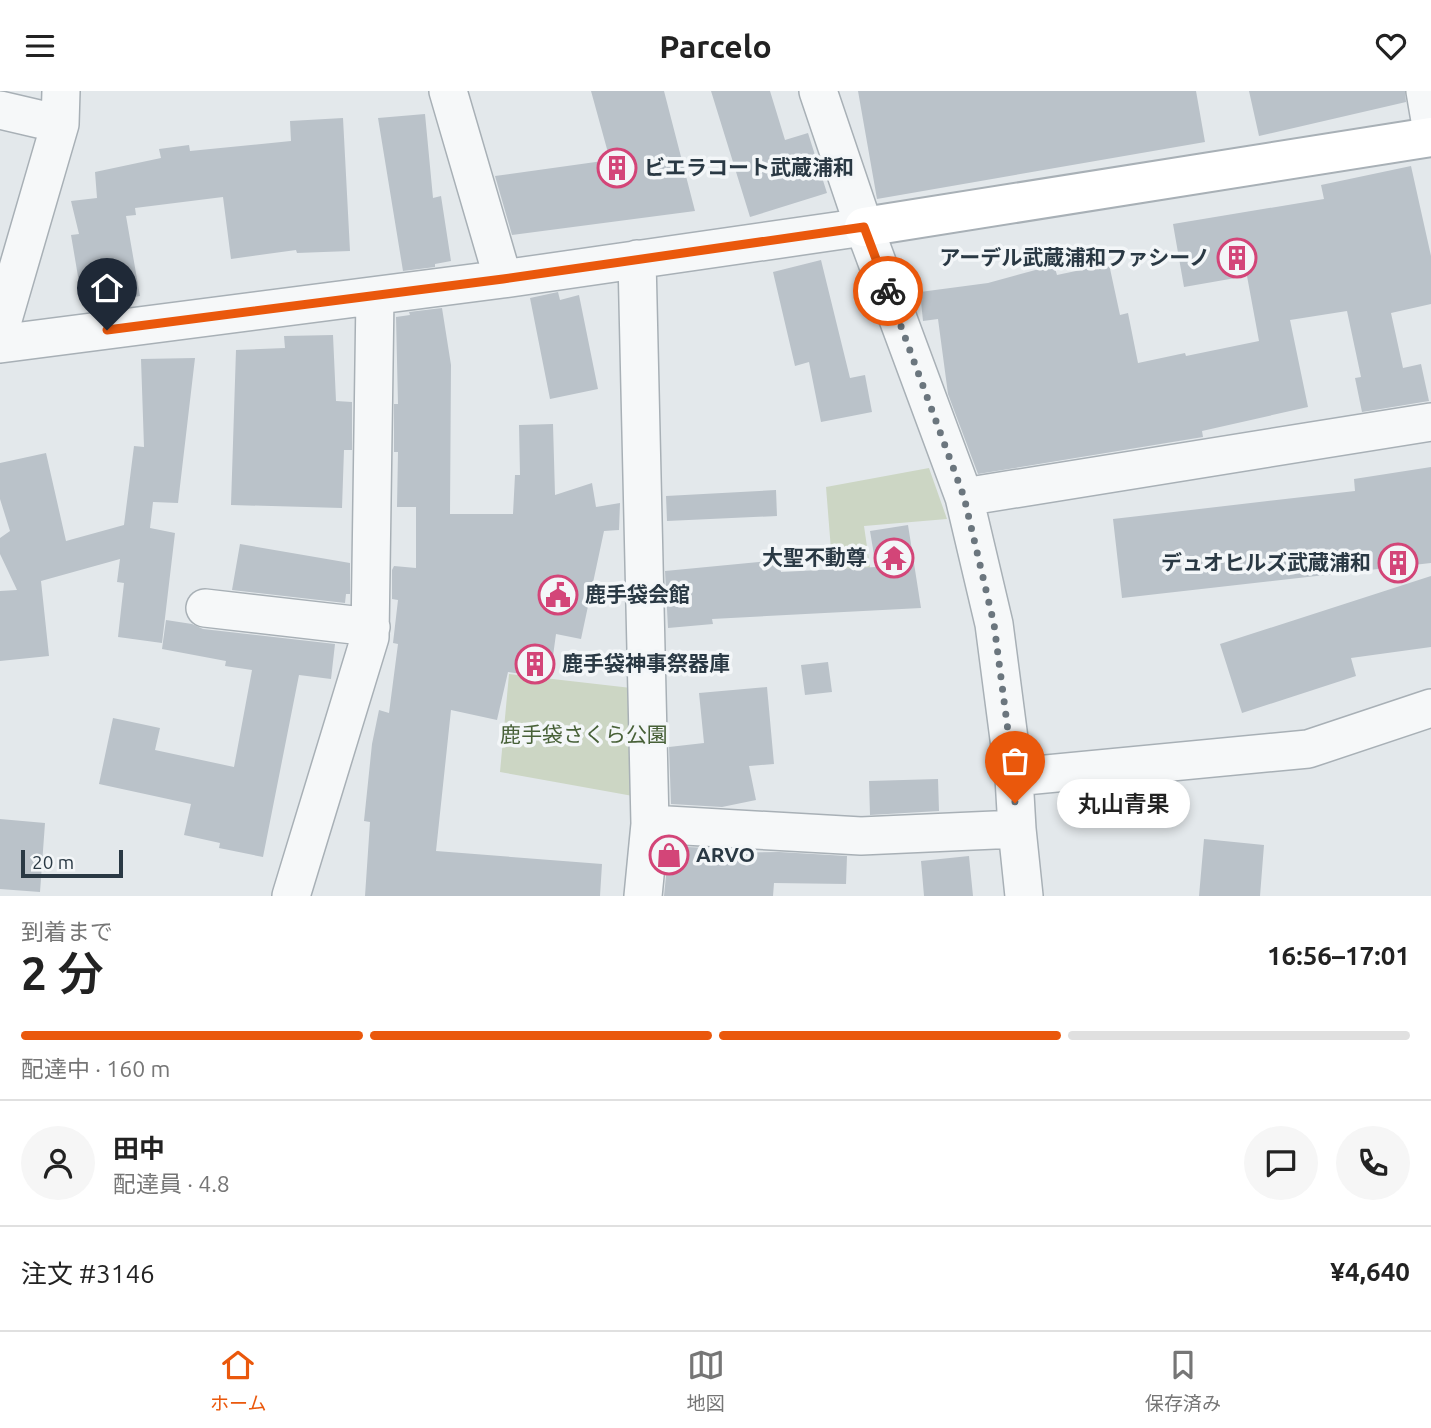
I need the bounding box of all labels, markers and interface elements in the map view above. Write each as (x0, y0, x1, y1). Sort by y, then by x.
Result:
icon: menu (21, 27, 59, 65)
icon: heart (1372, 27, 1410, 65)
text: Parcelo (659, 28, 772, 64)
building icon: ビエラコート武蔵浦和 (596, 147, 638, 189)
place label: ビエラコート武蔵浦和 (644, 155, 854, 179)
building icon: アーデル武蔵浦和ファシーノ (1216, 237, 1258, 279)
place label: アーデル武蔵浦和ファシーノ (940, 245, 1210, 269)
courier (853, 256, 923, 326)
pin (77, 258, 137, 330)
icon: home (88, 269, 126, 307)
icon: bike (869, 272, 907, 310)
temple icon: 大聖不動尊 (873, 537, 915, 579)
building icon: デュオヒルズ武蔵浦和 (1377, 542, 1419, 584)
place label: 大聖不動尊 (762, 545, 867, 569)
place label: デュオヒルズ武蔵浦和 (1161, 550, 1371, 574)
public building icon: 鹿手袋会館 (537, 574, 579, 616)
place label: 鹿手袋会館 (585, 582, 690, 606)
building icon: 鹿手袋神事祭器庫 (514, 643, 556, 685)
place label: 鹿手袋神事祭器庫 (562, 651, 730, 675)
park label: 鹿手袋さくら公園 (500, 722, 668, 746)
pin (985, 731, 1045, 803)
icon: bag (996, 742, 1034, 780)
callout: 丸山青果 (1057, 779, 1190, 827)
text: 丸山青果 (1078, 791, 1170, 816)
shop icon: ARVO (648, 834, 690, 876)
place label: ARVO (696, 842, 755, 866)
scale bar (21, 847, 122, 879)
text: 20 m (32, 851, 74, 873)
text: 到着まで (21, 919, 113, 944)
text: 16:56–17:01 (1267, 941, 1410, 970)
text: 2 分 (21, 947, 104, 999)
text: 配達中 · 160 m (21, 1056, 170, 1081)
button: person (21, 1126, 95, 1200)
button: chat (1244, 1126, 1318, 1200)
button: phone (1336, 1126, 1410, 1200)
text: 田中 (113, 1134, 165, 1163)
text: 配達員 · 4.8 (113, 1171, 230, 1196)
text: ¥4,640 (1330, 1257, 1410, 1286)
text: 注文 #3146 (21, 1259, 155, 1288)
tab: ホーム (210, 1346, 267, 1415)
tab: 地図 (687, 1346, 725, 1415)
tab: 保存済み (1145, 1346, 1221, 1415)

